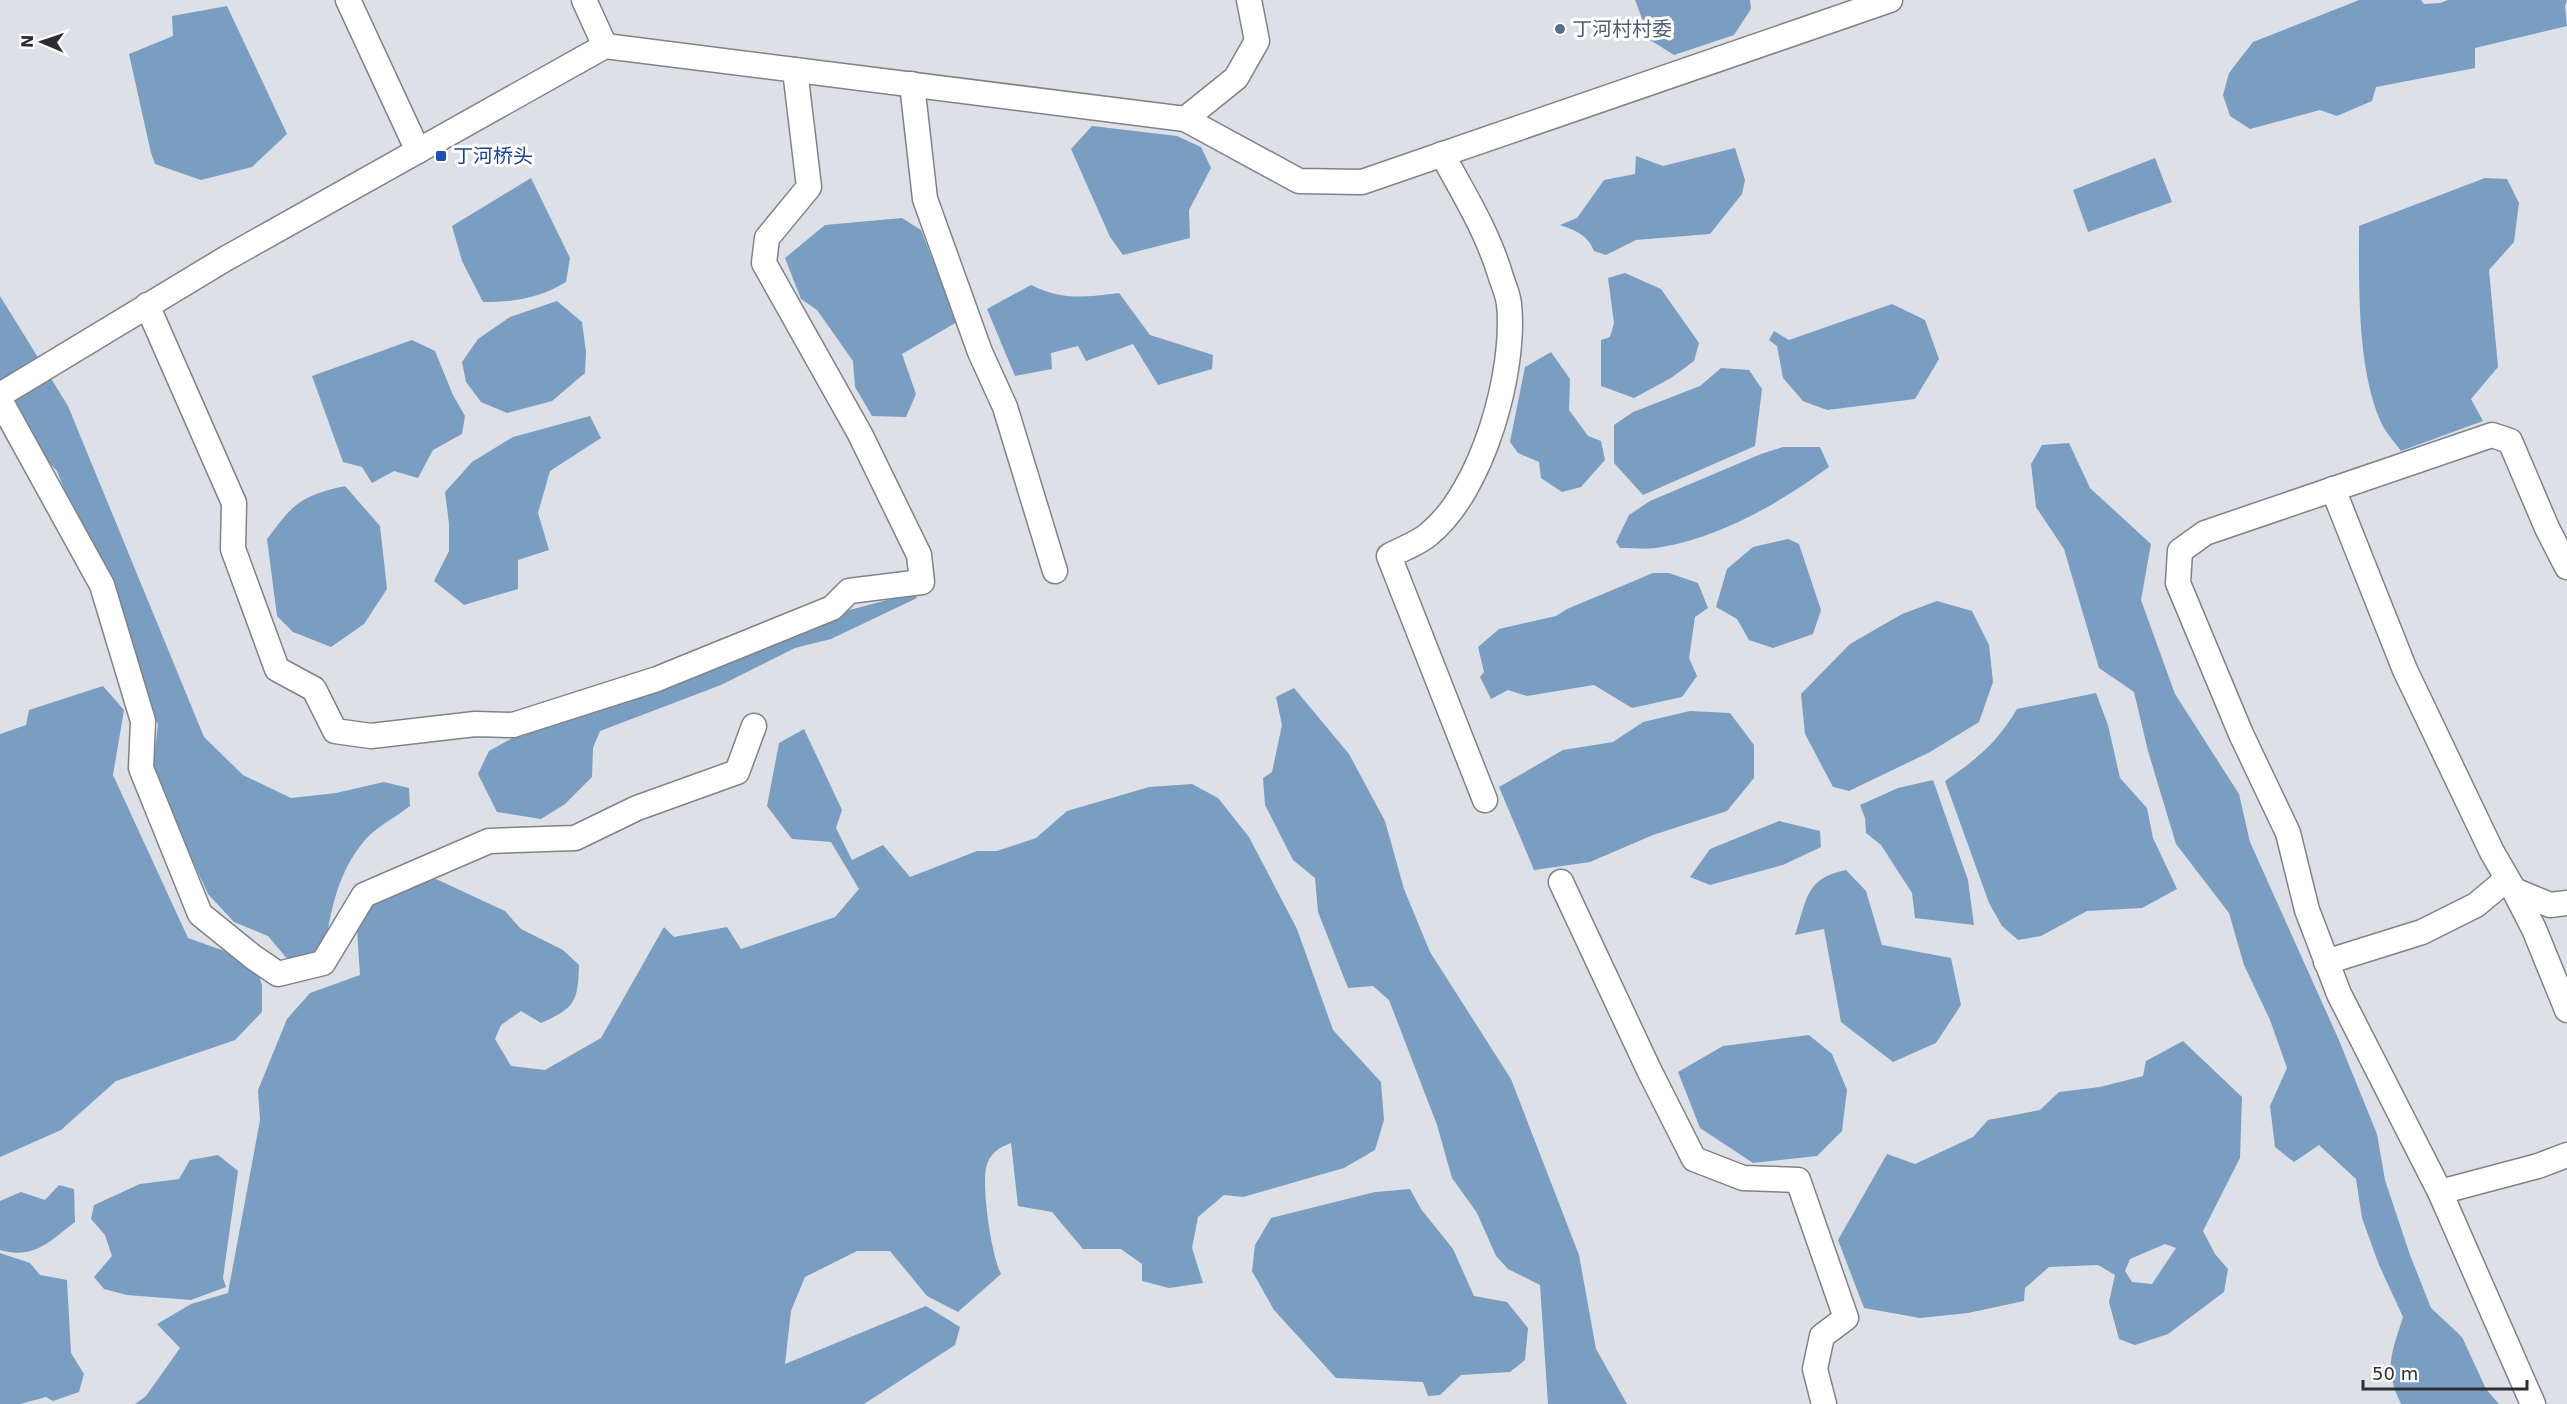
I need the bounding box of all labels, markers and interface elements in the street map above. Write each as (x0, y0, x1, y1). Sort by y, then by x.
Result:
north arrow (12, 12, 72, 72)
place label: 丁河村村委 (1572, 17, 1672, 41)
marker: 丁河村村委 (1553, 22, 1567, 36)
text: N (18, 34, 37, 49)
place label: 丁河桥头 (453, 144, 533, 168)
marker: 丁河桥头 (434, 149, 448, 163)
scale bar (2363, 1353, 2526, 1391)
text: 50 m (2372, 1363, 2418, 1384)

